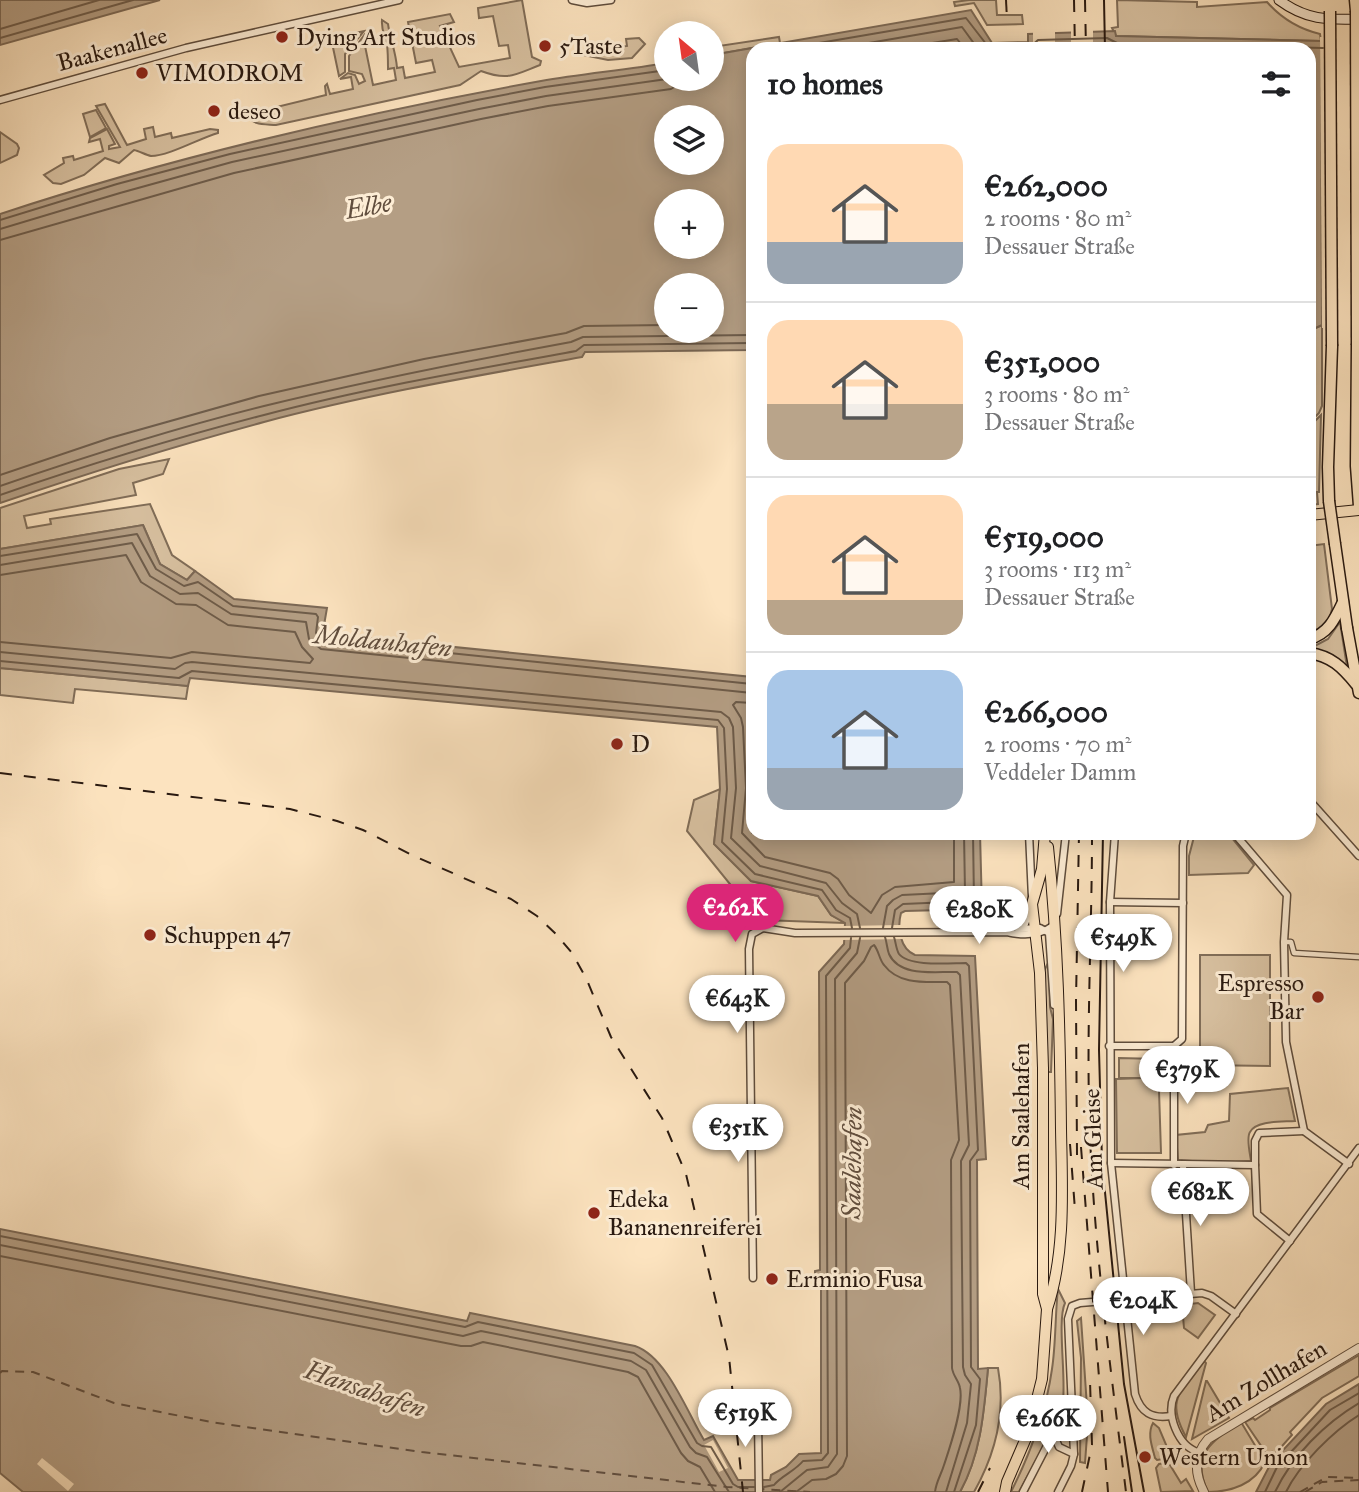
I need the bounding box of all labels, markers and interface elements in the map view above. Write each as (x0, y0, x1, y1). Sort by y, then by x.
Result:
street label: Baakenallee (53, 20, 171, 78)
north arrow (654, 21, 724, 91)
map controls (654, 21, 724, 343)
place label: Dying Art Studios (296, 22, 476, 52)
marker: Dying Art Studios (274, 29, 290, 45)
place label: 5Taste (559, 31, 623, 61)
marker: 5Taste (537, 38, 553, 54)
place label: VIMODROM (155, 58, 303, 88)
marker: VIMODROM (134, 65, 150, 81)
icon: filters (1257, 65, 1295, 103)
text: 10 homes (767, 66, 883, 102)
place label: deseo (228, 96, 281, 126)
marker: deseo (206, 103, 222, 119)
button: layers (654, 105, 724, 175)
text: €262,000 (984, 168, 1108, 204)
icon: home (823, 172, 907, 256)
water label: Elbe (341, 186, 395, 226)
button: + (654, 189, 724, 259)
text: 2 rooms · 80 m² (984, 204, 1131, 232)
text: Dessauer Straße (984, 232, 1135, 260)
button: − (654, 273, 724, 343)
text: €351,000 (984, 344, 1100, 380)
icon: home (823, 348, 907, 432)
text: 3 rooms · 80 m² (984, 380, 1129, 408)
text: Dessauer Straße (984, 408, 1135, 436)
text: €519,000 (984, 519, 1104, 555)
icon: home (823, 523, 907, 607)
text: 3 rooms · 113 m² (984, 555, 1131, 583)
text: Dessauer Straße (984, 583, 1135, 611)
water label: Moldauhafen (310, 618, 454, 664)
text: €266,000 (984, 694, 1108, 730)
icon: home (823, 698, 907, 782)
place label: D (631, 729, 650, 759)
text: 2 rooms · 70 m² (984, 730, 1132, 758)
marker: D (609, 736, 625, 752)
text: Veddeler Damm (984, 758, 1136, 786)
pin: €262K (686, 884, 784, 944)
pin: €280K (930, 886, 1028, 946)
text: €262K (703, 893, 767, 921)
text: €280K (945, 895, 1013, 923)
pin: €549K (1074, 914, 1172, 974)
place label: Schuppen 47 (164, 920, 291, 950)
text: €549K (1090, 923, 1156, 951)
marker: Schuppen 47 (142, 927, 158, 943)
place label: Espresso Bar (1218, 968, 1304, 1026)
pin: €643K (688, 976, 786, 1035)
text: €643K (705, 984, 769, 1012)
marker: Espresso Bar (1310, 989, 1326, 1005)
street label: Am Saalehafen (1006, 1043, 1036, 1190)
pin: €379K (1138, 1046, 1236, 1106)
text: €379K (1155, 1055, 1219, 1083)
street label: Am Gleise (1076, 1088, 1110, 1191)
pin: €351K (689, 1104, 787, 1164)
water label: Saalehafen (835, 1106, 869, 1220)
text: €351K (708, 1113, 768, 1141)
pin: €682K (1151, 1168, 1249, 1228)
text: €682K (1167, 1177, 1233, 1205)
place label: Edeka Bananenreiferei (608, 1184, 762, 1242)
marker: Edeka Bananenreiferei (586, 1205, 602, 1221)
place label: Erminio Fusa (786, 1264, 924, 1294)
marker: Erminio Fusa (764, 1271, 780, 1287)
pin: €204K (1094, 1278, 1192, 1337)
text: €204K (1109, 1286, 1177, 1314)
street label: Am Zollhafen (1199, 1333, 1332, 1429)
water label: Hansahafen (300, 1353, 430, 1425)
pin: €519K (696, 1390, 794, 1449)
pin: €266K (999, 1396, 1097, 1455)
text: €519K (714, 1398, 776, 1426)
text: €266K (1015, 1404, 1081, 1432)
place label: Western Union (1159, 1442, 1308, 1472)
marker: Western Union (1137, 1449, 1153, 1465)

